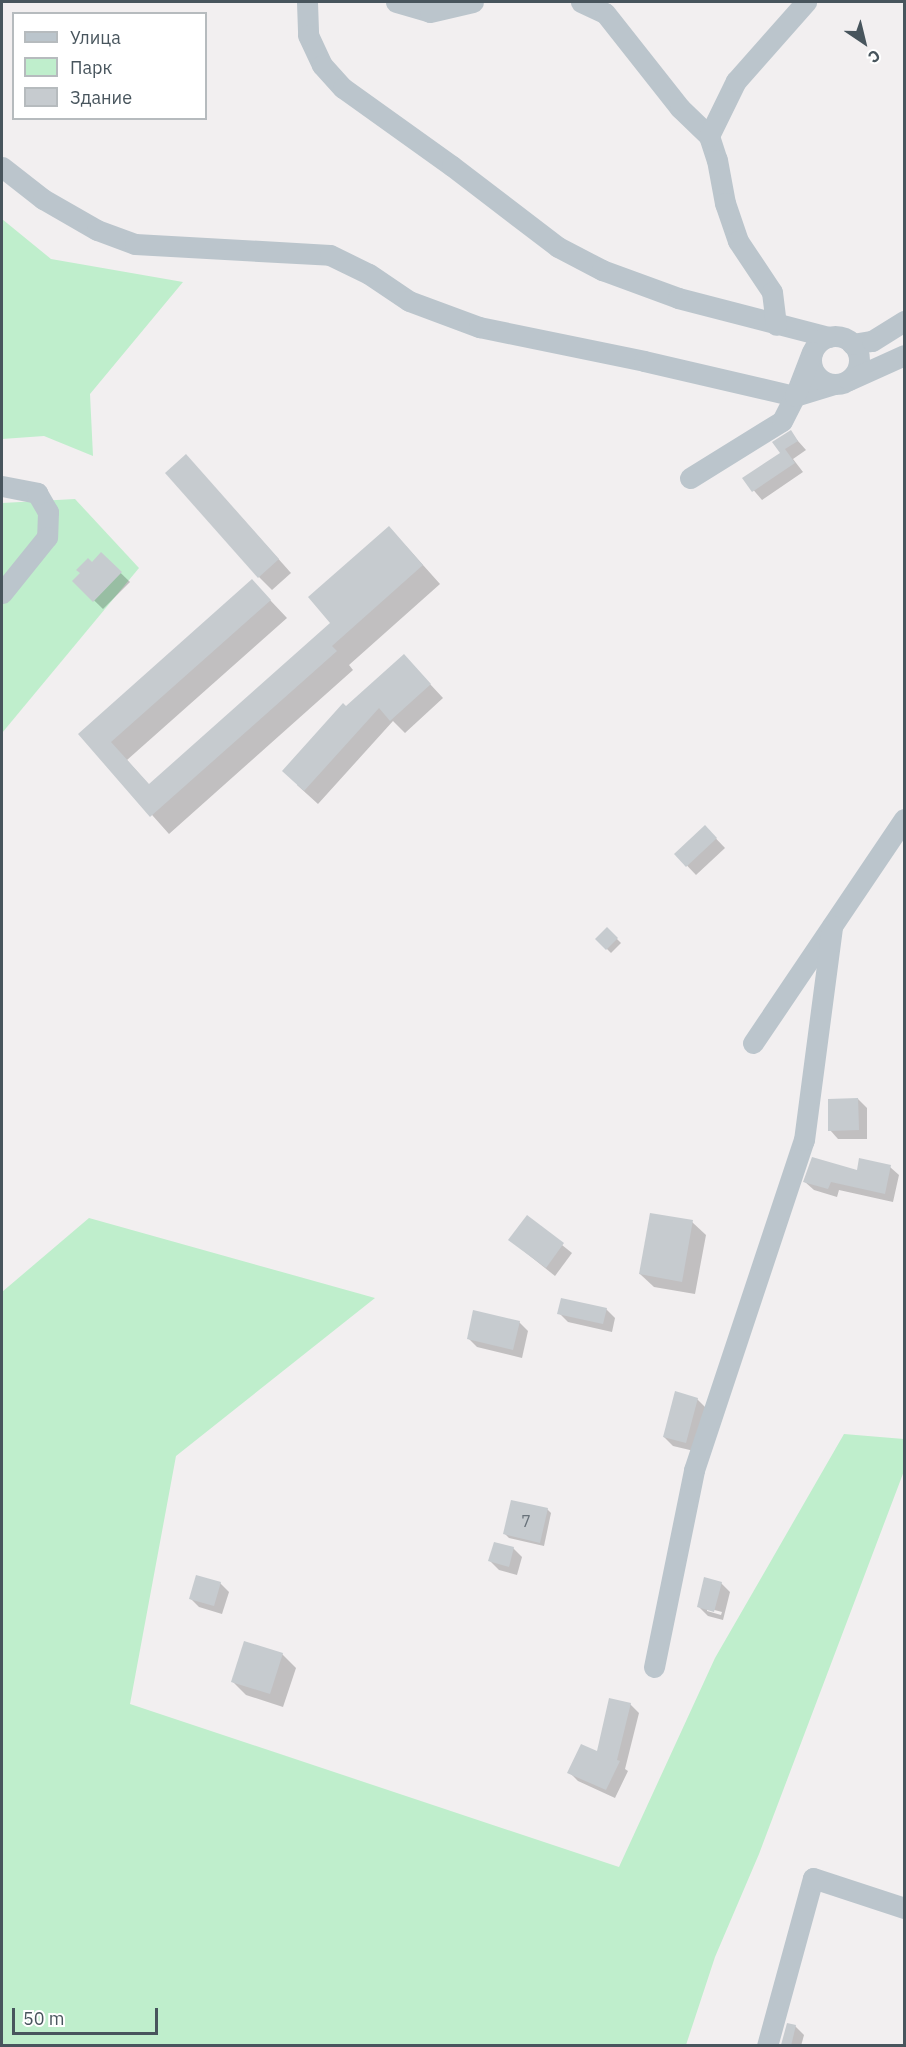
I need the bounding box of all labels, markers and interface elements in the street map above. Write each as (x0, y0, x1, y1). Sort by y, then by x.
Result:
legend (12, 12, 207, 120)
north arrow (834, 12, 894, 72)
text: Улица (70, 26, 121, 49)
text: С (864, 46, 884, 68)
text: Парк (70, 56, 112, 79)
text: Здание (70, 86, 132, 109)
house number: 7 (521, 1511, 531, 1531)
scale bar (15, 1996, 160, 2034)
text: 50 m (23, 2007, 65, 2030)

